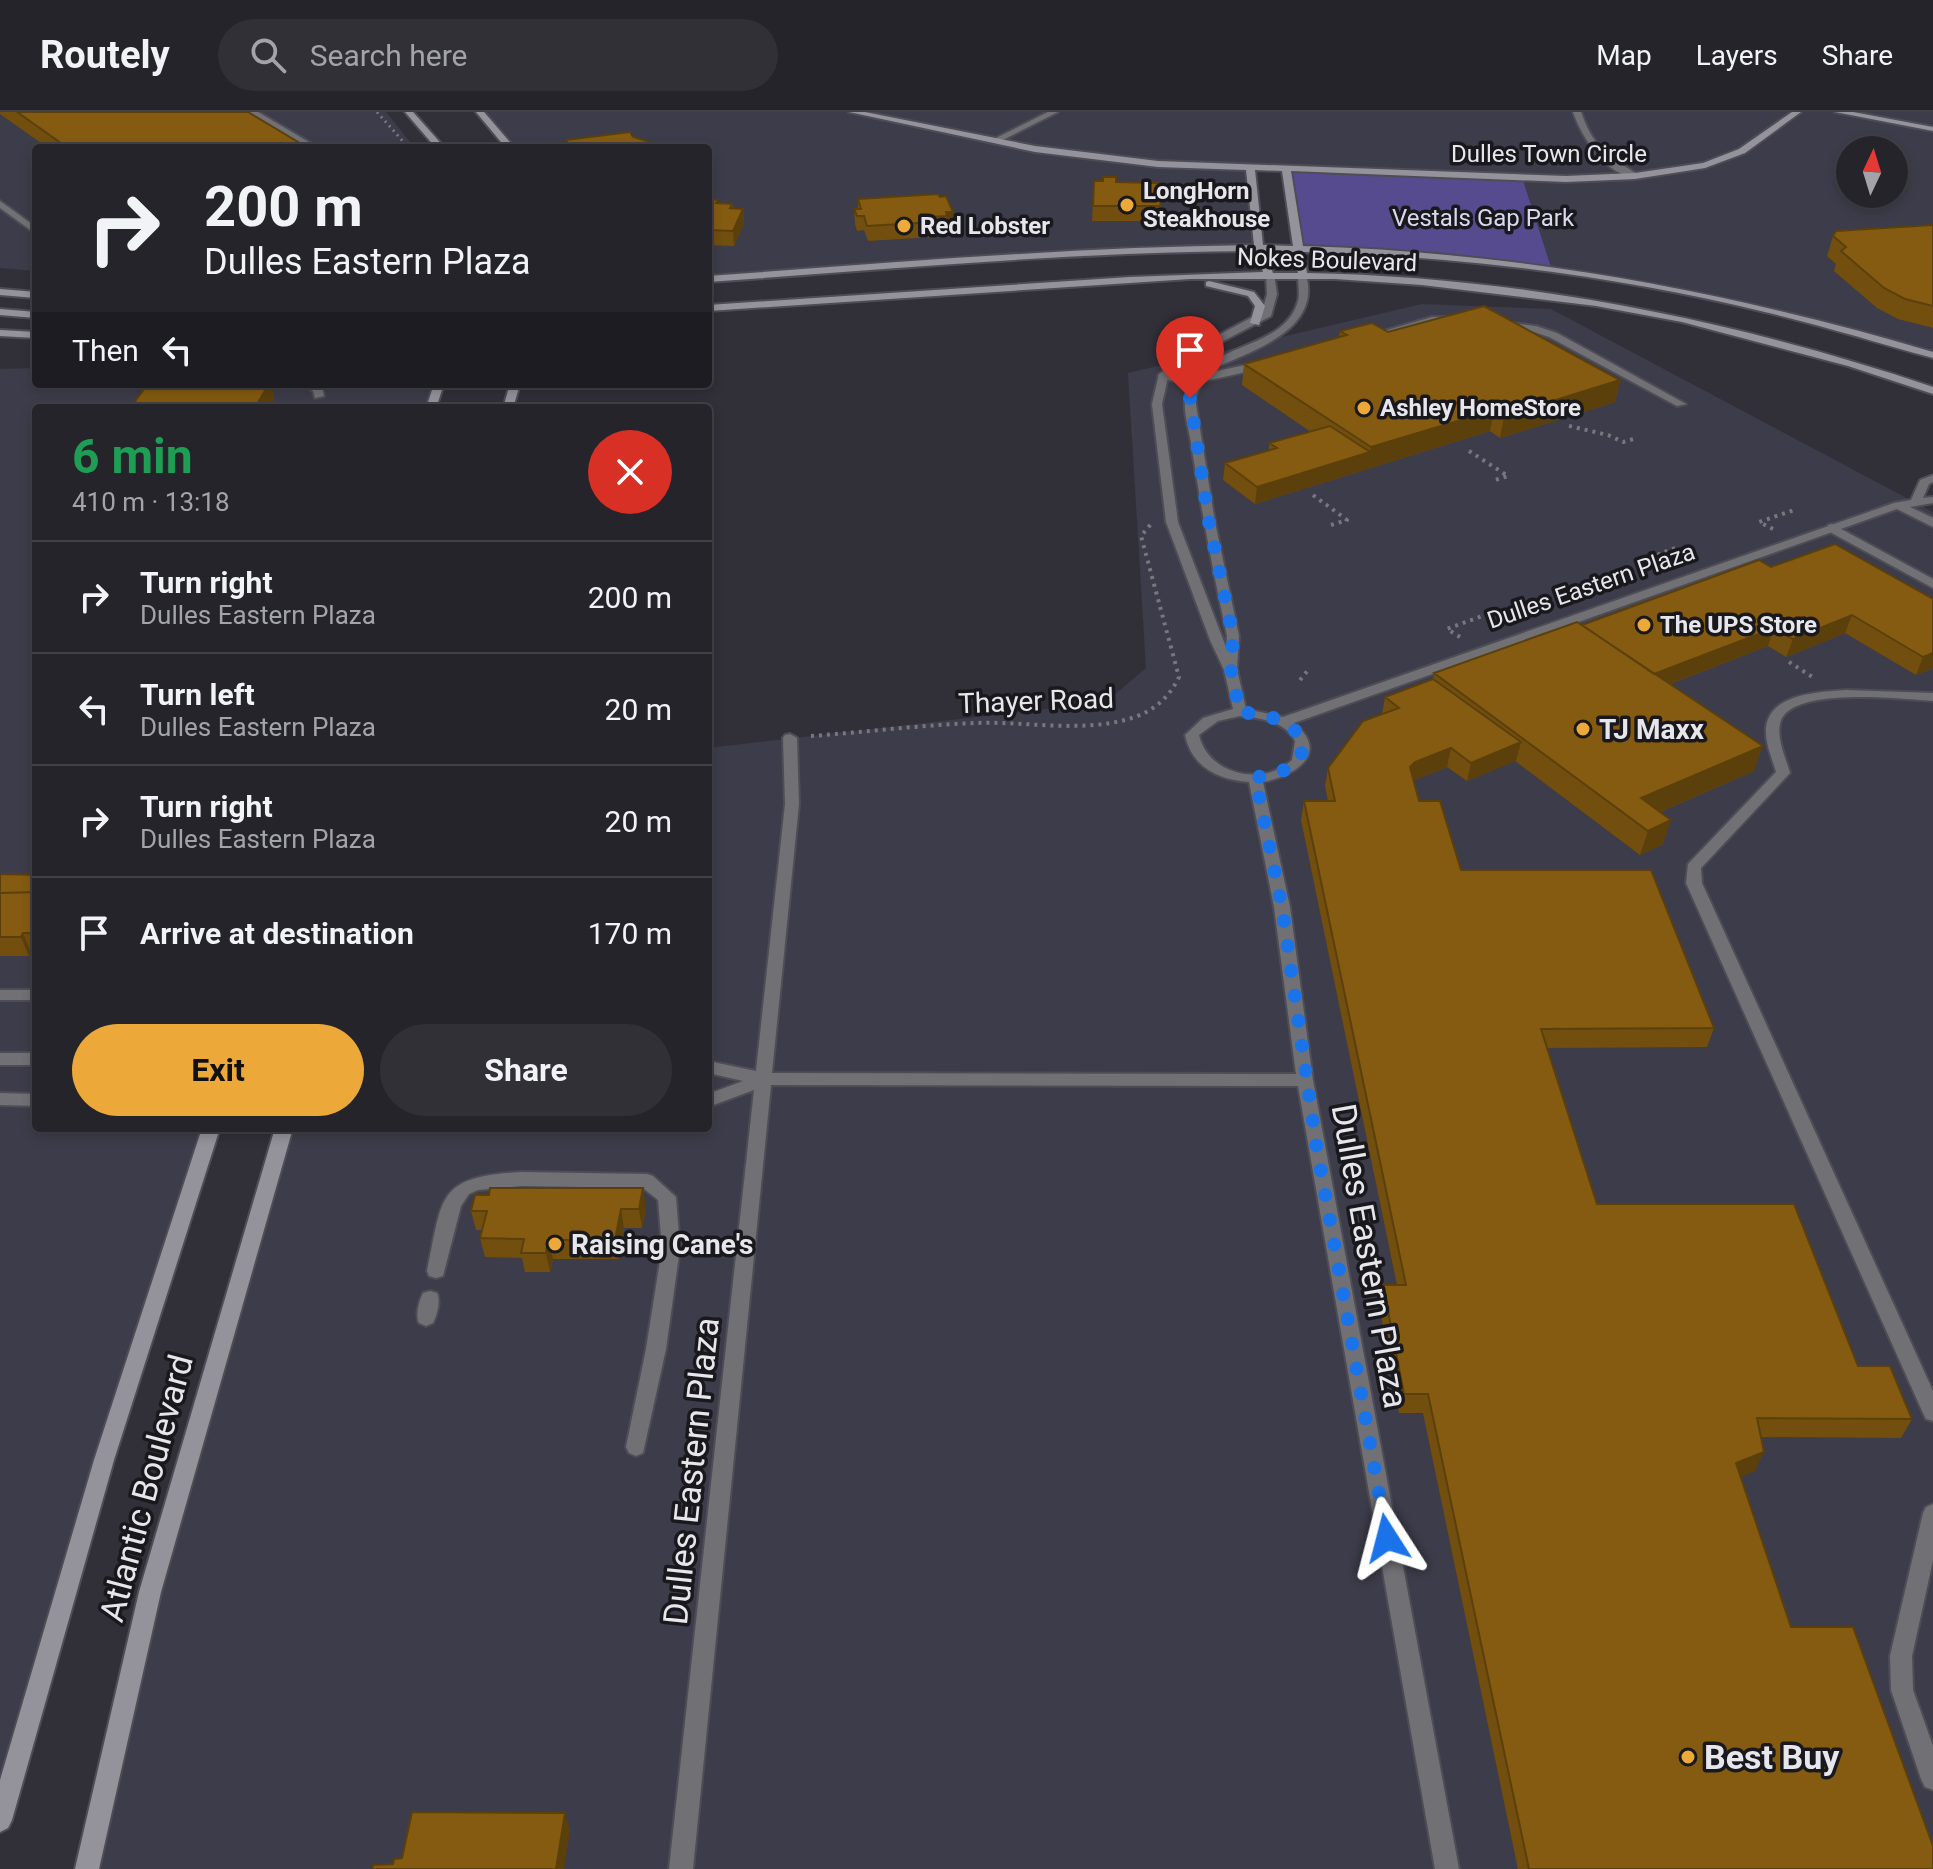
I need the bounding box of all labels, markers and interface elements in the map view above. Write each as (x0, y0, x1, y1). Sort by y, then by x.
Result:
search box (218, 19, 778, 91)
text: Routely (40, 33, 170, 77)
icon: search (246, 33, 290, 77)
text: Search here (310, 38, 467, 73)
text: Map (1596, 39, 1652, 72)
text: Layers (1696, 39, 1778, 72)
text: Share (1822, 39, 1893, 72)
north arrow (1836, 136, 1908, 208)
map controls (1836, 136, 1908, 208)
street label: Dulles Town Circle (1451, 140, 1647, 168)
text: 200 m (204, 174, 363, 240)
icon: right (72, 176, 176, 280)
place label: LongHorn Steakhouse (1143, 177, 1270, 233)
marker: LongHorn Steakhouse (1118, 196, 1136, 214)
park label: Vestals Gap Park (1392, 204, 1575, 232)
place label: Red Lobster (920, 212, 1050, 240)
marker: Red Lobster (895, 217, 913, 235)
text: Dulles Eastern Plaza (204, 241, 531, 283)
street label: Nokes Boulevard (1237, 243, 1417, 277)
pin (1156, 316, 1224, 398)
icon: left (155, 328, 199, 372)
icon: arrive (1168, 328, 1212, 372)
text: Then (72, 333, 139, 368)
place label: Ashley HomeStore (1380, 394, 1581, 422)
marker: Ashley HomeStore (1355, 399, 1373, 417)
text: 6 min (72, 428, 193, 485)
button: close (588, 430, 672, 514)
text: 410 m · 13:18 (72, 487, 230, 517)
street label: Dulles Eastern Plaza (1484, 537, 1698, 635)
text: Turn right (140, 565, 273, 600)
icon: right (72, 575, 116, 619)
text: 200 m (588, 580, 672, 615)
text: Dulles Eastern Plaza (140, 600, 376, 630)
place label: The UPS Store (1660, 611, 1817, 639)
marker: The UPS Store (1635, 616, 1653, 634)
text: Turn left (140, 677, 255, 712)
street label: Thayer Road (958, 682, 1114, 720)
icon: left (72, 687, 116, 731)
text: 20 m (605, 692, 672, 727)
text: Dulles Eastern Plaza (140, 712, 376, 742)
place label: TJ Maxx (1599, 713, 1705, 746)
marker: TJ Maxx (1574, 720, 1592, 738)
text: Turn right (140, 789, 273, 824)
icon: right (72, 799, 116, 843)
text: 20 m (605, 804, 672, 839)
text: Dulles Eastern Plaza (140, 824, 376, 854)
icon: arrive (72, 911, 116, 955)
text: Arrive at destination (140, 916, 414, 951)
text: 170 m (588, 916, 672, 951)
button: Exit (72, 1024, 364, 1116)
button: Share (380, 1024, 672, 1116)
street label: Dulles Eastern Plaza (1324, 1101, 1416, 1411)
place label: Raising Cane's (571, 1228, 753, 1261)
marker: Raising Cane's (546, 1235, 564, 1253)
street label: Dulles Eastern Plaza (655, 1316, 727, 1626)
street label: Atlantic Boulevard (91, 1350, 201, 1626)
position arrow (1345, 1496, 1429, 1580)
place label: Best Buy (1704, 1737, 1840, 1777)
marker: Best Buy (1679, 1748, 1697, 1766)

